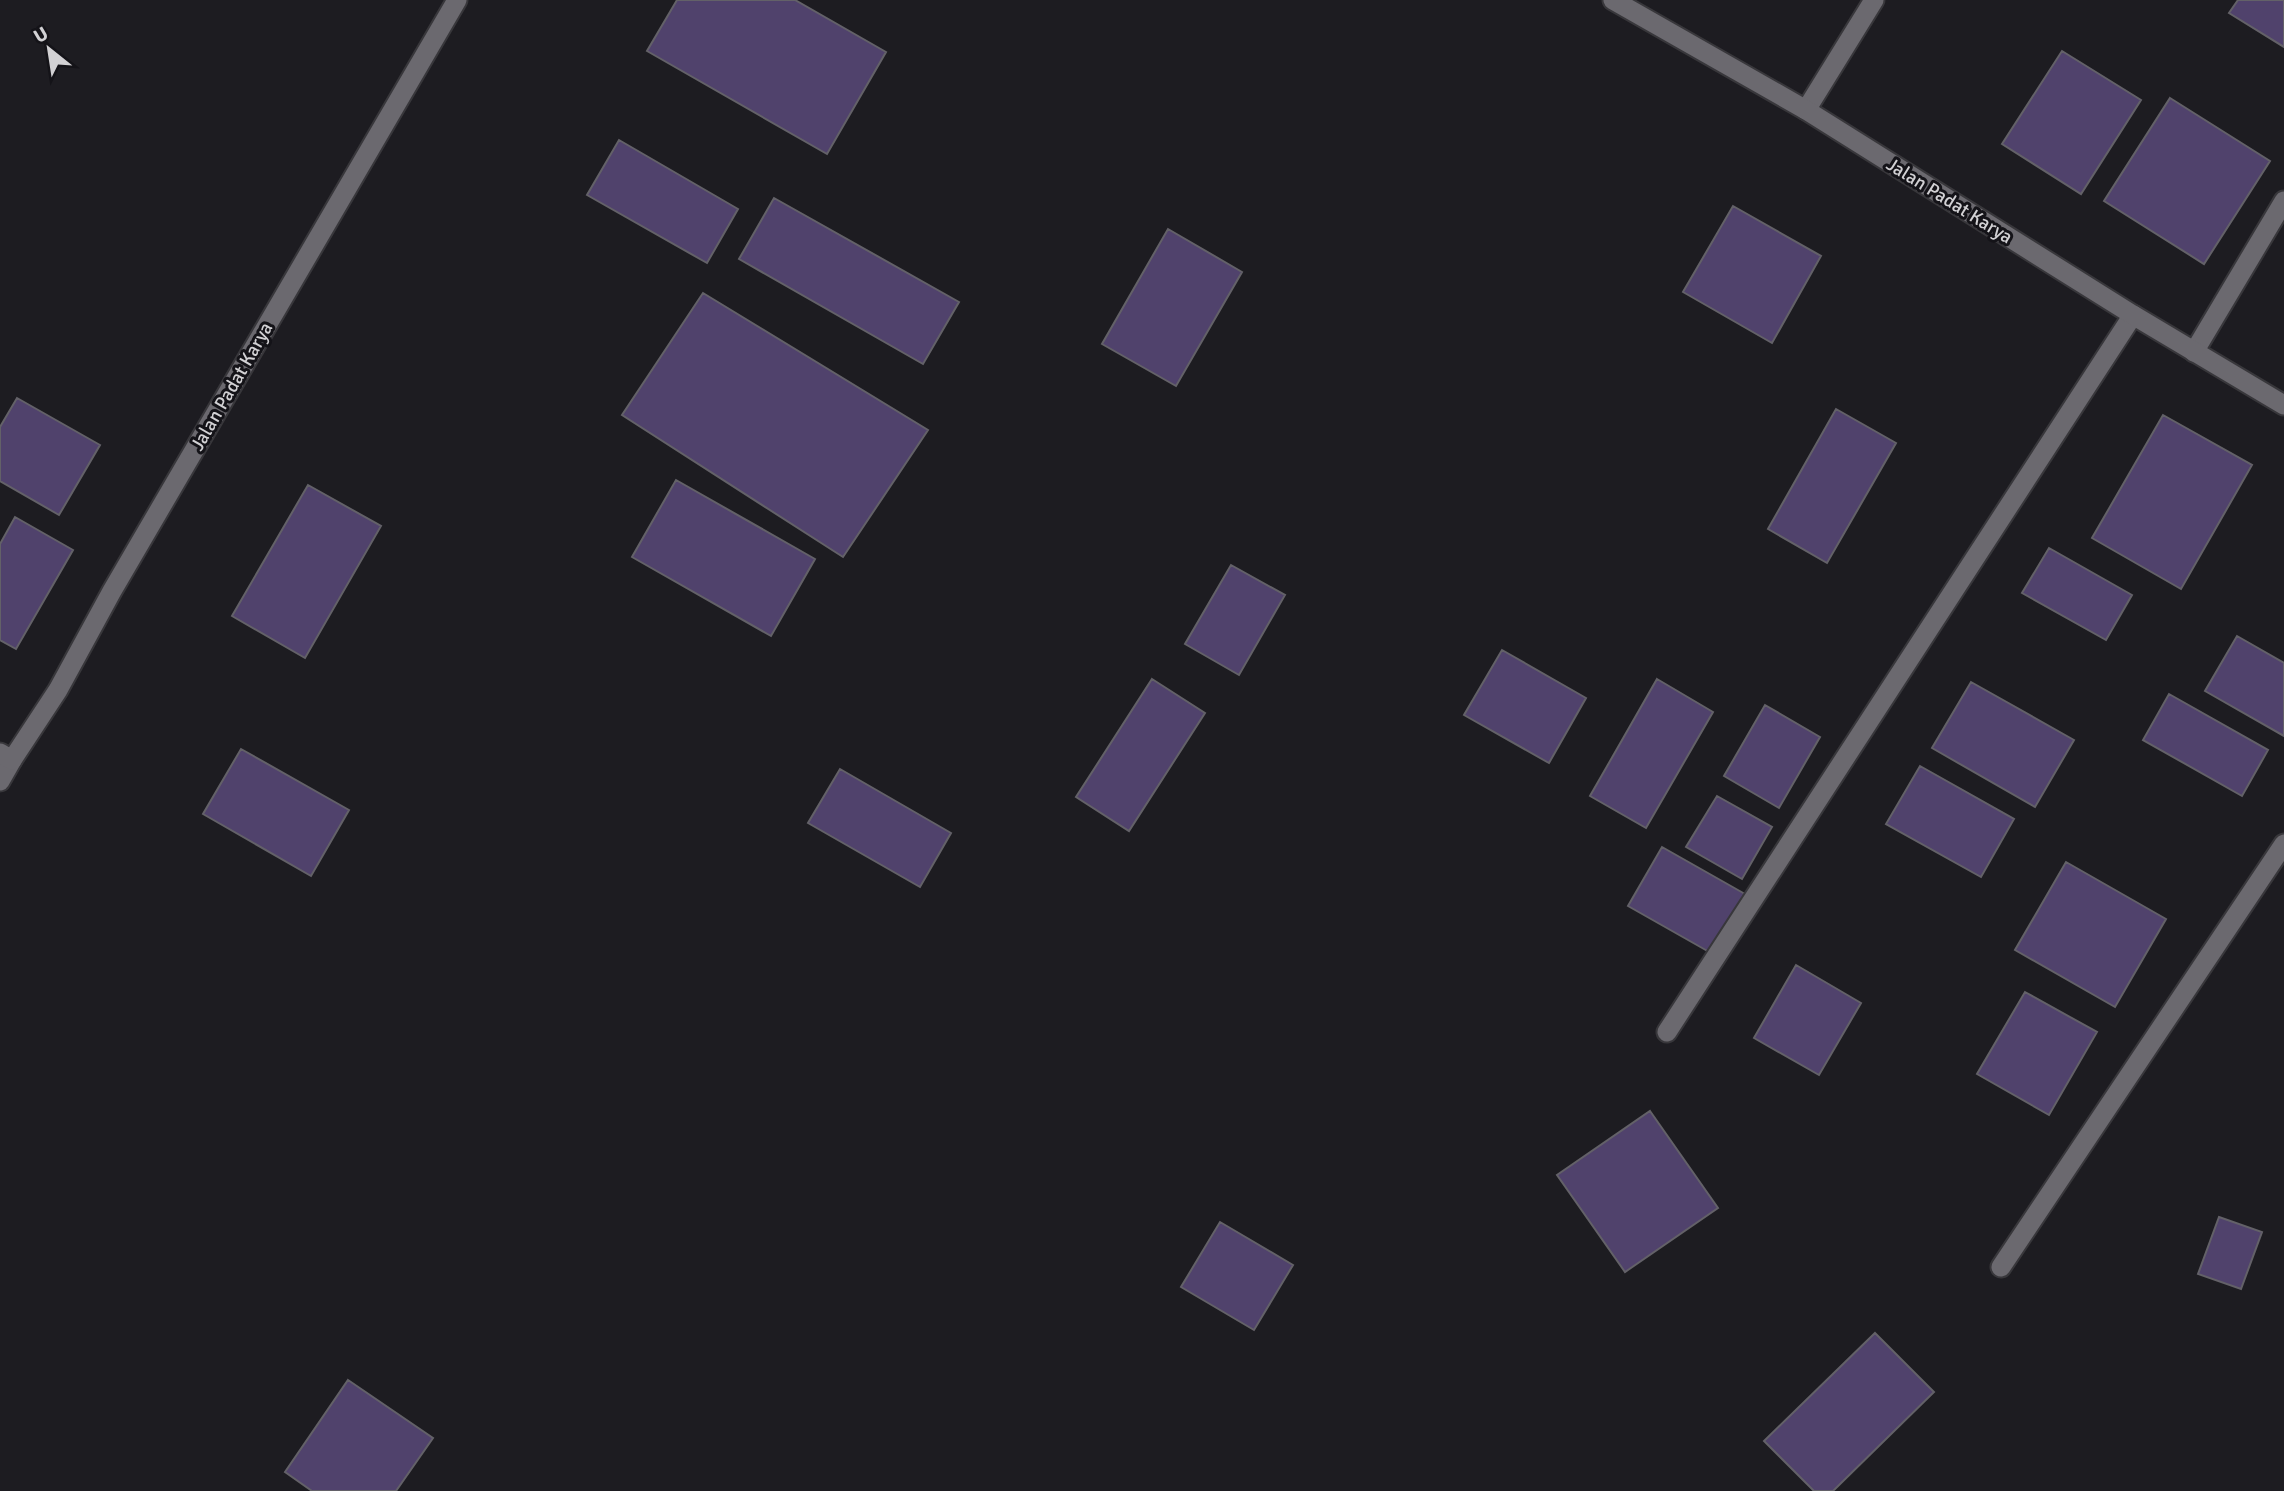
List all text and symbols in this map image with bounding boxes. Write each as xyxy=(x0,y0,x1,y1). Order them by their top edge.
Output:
north arrow xyxy=(14,14,84,84)
text: U xyxy=(29,22,53,49)
street label: Jalan Padat Karya xyxy=(1882,152,2017,249)
street label: Jalan Padat Karya xyxy=(185,318,278,455)

